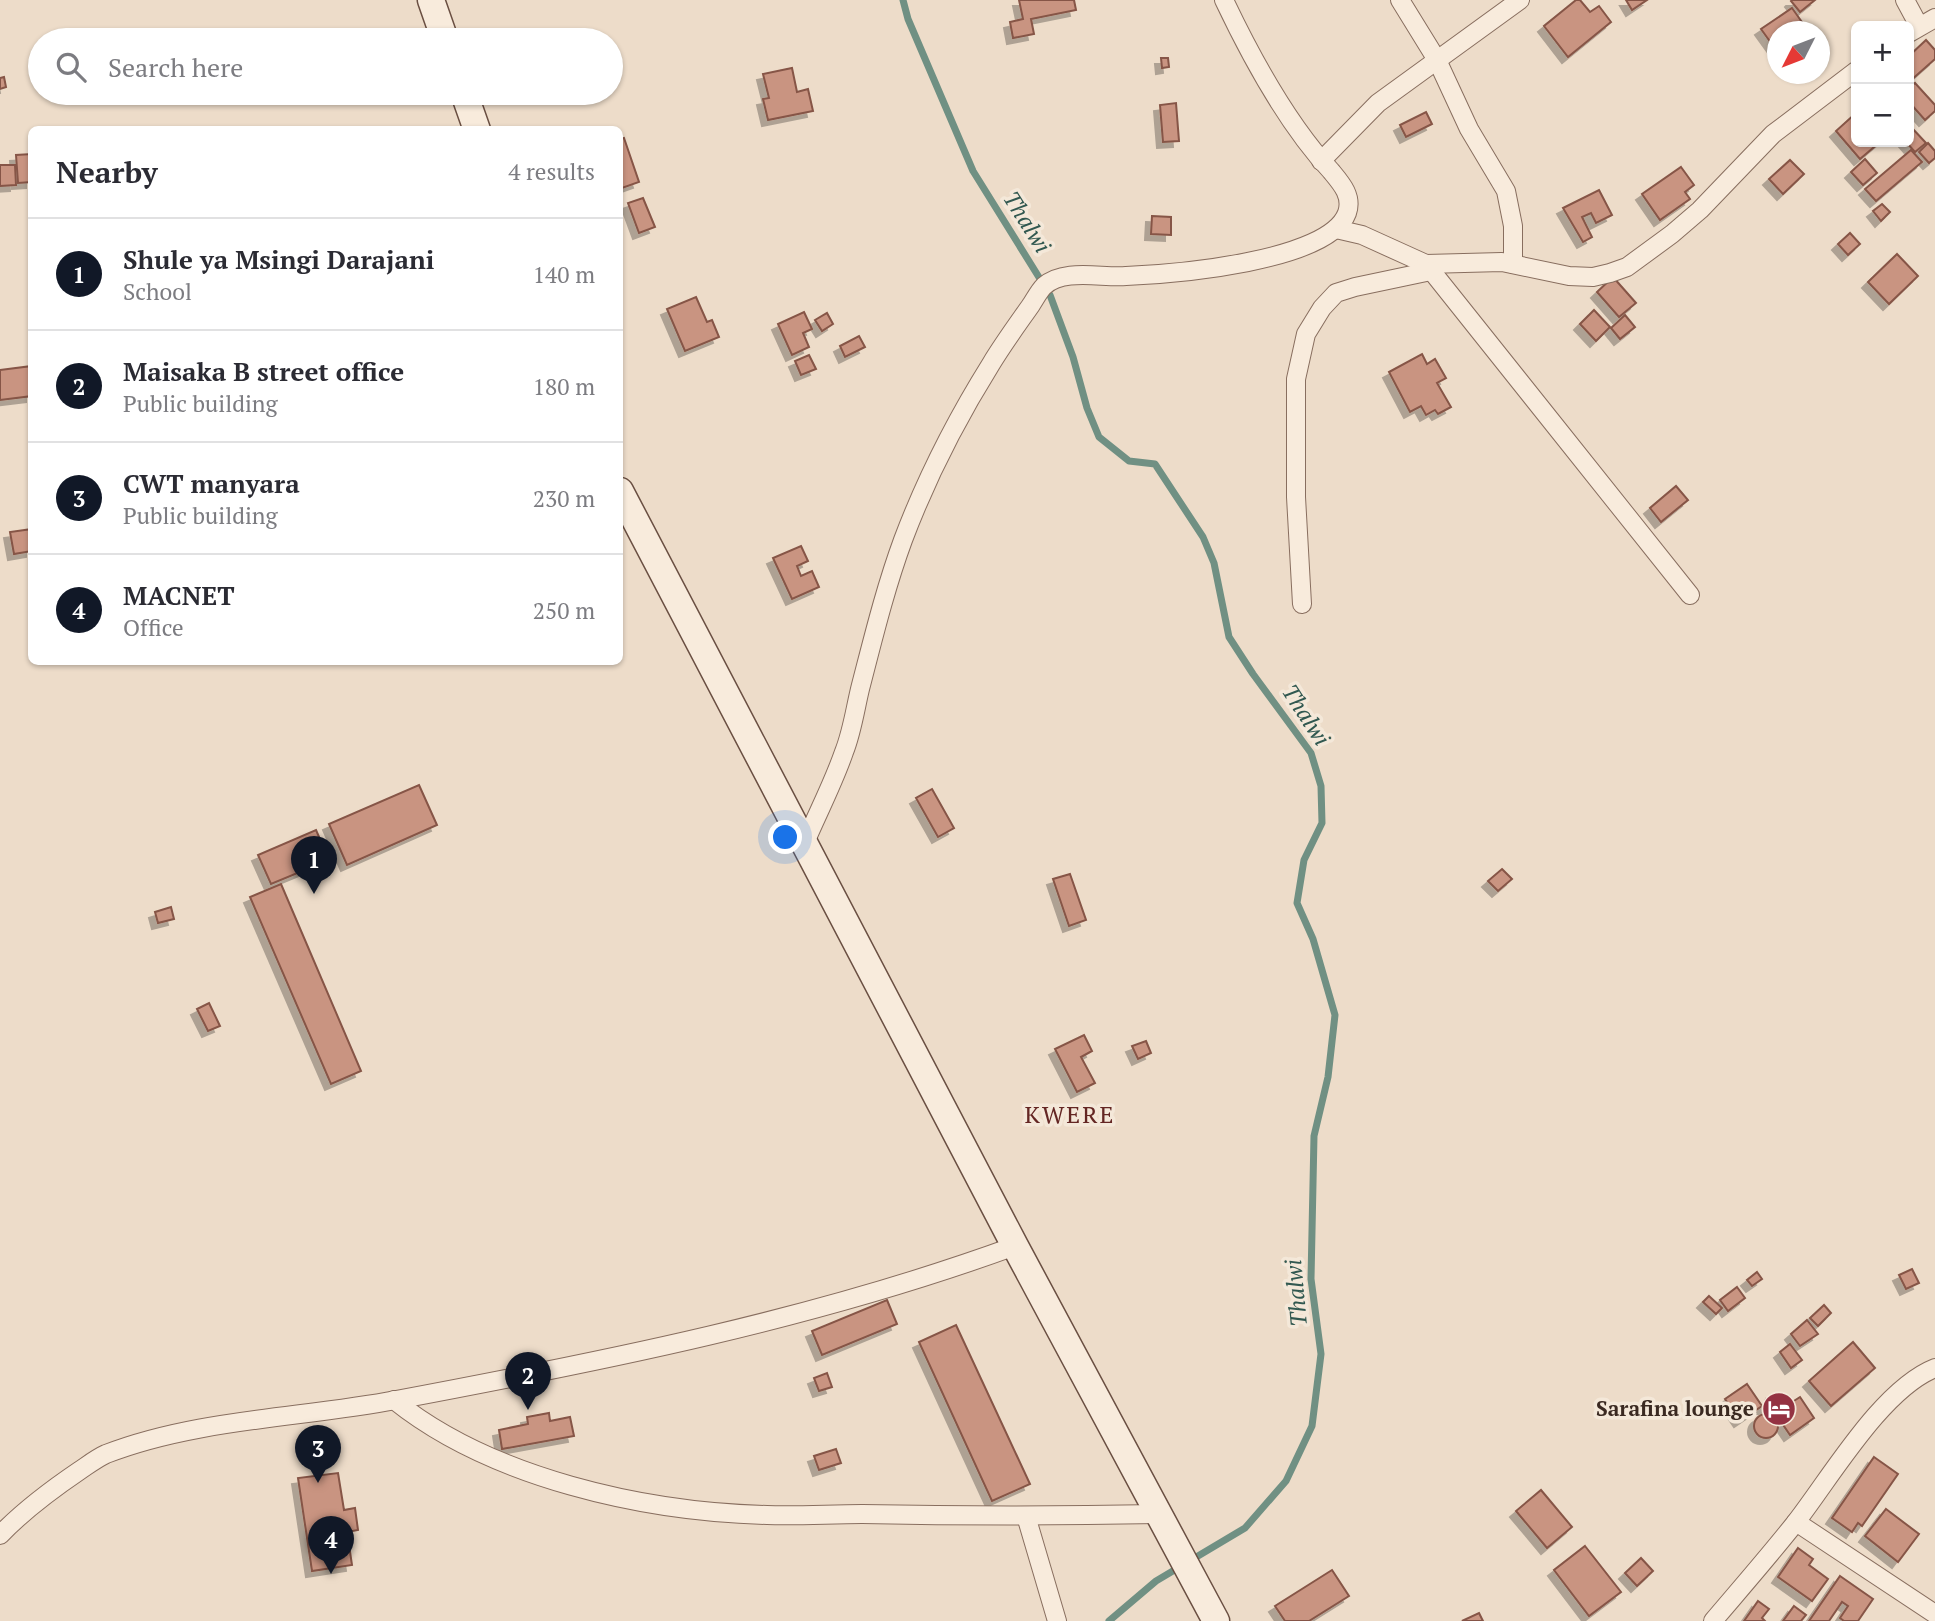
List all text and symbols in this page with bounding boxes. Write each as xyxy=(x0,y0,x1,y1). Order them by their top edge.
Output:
north arrow xyxy=(1767,21,1830,84)
map controls xyxy=(1851,21,1914,147)
button: + xyxy=(1851,21,1914,84)
search box xyxy=(28,28,623,105)
icon: search xyxy=(52,48,90,86)
text: Search here xyxy=(108,50,243,84)
button: − xyxy=(1851,84,1914,147)
text: Nearby xyxy=(56,152,158,192)
text: 4 results xyxy=(508,156,595,187)
water label: Thalwi xyxy=(996,185,1059,259)
text: Shule ya Msingi Darajani xyxy=(123,242,434,276)
text: 1 xyxy=(73,259,86,290)
text: 140 m xyxy=(533,259,595,290)
text: School xyxy=(123,276,192,307)
text: Maisaka B street office xyxy=(123,354,404,388)
text: 2 xyxy=(73,371,86,402)
text: 180 m xyxy=(533,371,595,402)
text: Public building xyxy=(123,388,278,419)
text: CWT manyara xyxy=(123,466,300,500)
text: 3 xyxy=(73,483,86,514)
text: 230 m xyxy=(533,483,595,514)
text: Public building xyxy=(123,500,278,531)
text: MACNET xyxy=(123,578,235,612)
text: 4 xyxy=(73,595,86,626)
text: 250 m xyxy=(533,595,595,626)
text: Office xyxy=(123,612,184,643)
water label: Thalwi xyxy=(1275,678,1338,752)
your location xyxy=(768,820,802,854)
pin: 1 xyxy=(291,836,337,894)
district label: KWERE xyxy=(1024,1098,1116,1130)
water label: Thalwi xyxy=(1277,1257,1314,1328)
pin: 2 xyxy=(505,1352,551,1410)
hotel icon: Sarafina lounge xyxy=(1760,1390,1798,1428)
place label: Sarafina lounge xyxy=(1596,1394,1754,1422)
pin: 3 xyxy=(295,1425,341,1483)
pin: 4 xyxy=(308,1516,354,1574)

